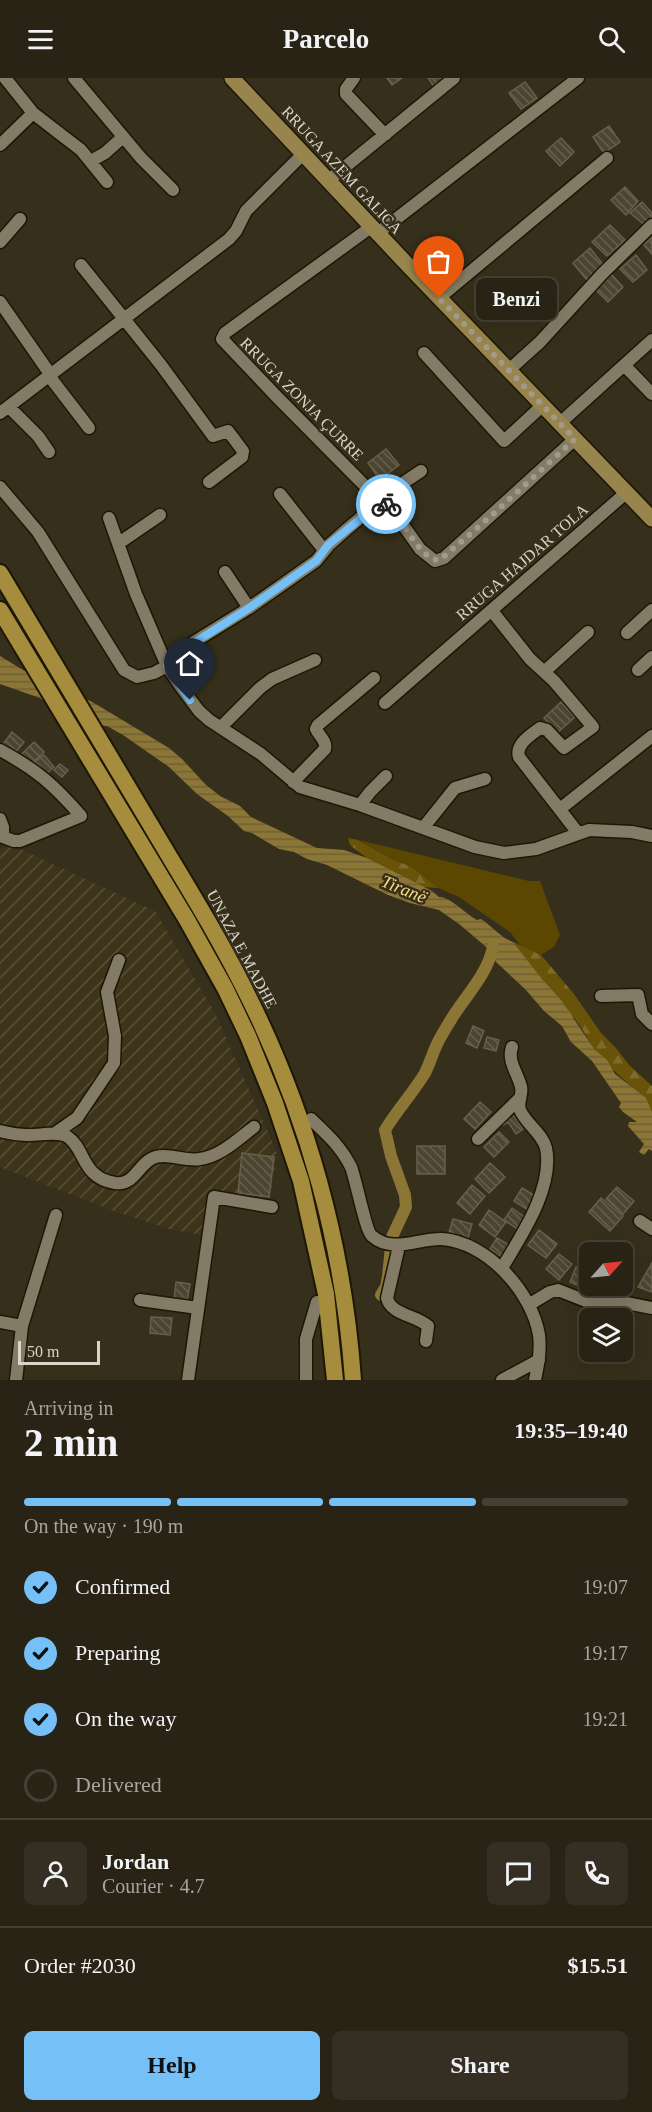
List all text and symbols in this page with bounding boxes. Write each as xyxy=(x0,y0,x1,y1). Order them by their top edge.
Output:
icon: menu xyxy=(24,23,57,56)
icon: search xyxy=(595,23,628,56)
text: Parcelo xyxy=(283,24,369,54)
street label: RRUGA AZEM GALICA xyxy=(278,103,406,238)
pin xyxy=(413,236,464,298)
icon: bag xyxy=(422,245,455,278)
callout: Benzi xyxy=(475,277,556,319)
text: Benzi xyxy=(493,288,540,310)
street label: RRUGA ZONJA ÇURRE xyxy=(237,334,367,464)
courier xyxy=(356,474,416,534)
icon: bike xyxy=(370,488,403,521)
street label: RRUGA HAJDAR TOLA xyxy=(453,500,591,624)
pin xyxy=(164,638,215,700)
icon: home xyxy=(173,647,206,680)
water label: Tiranë xyxy=(378,871,430,907)
street label: UNAZA E MADHE xyxy=(204,887,280,1011)
north arrow xyxy=(579,1242,633,1296)
map controls xyxy=(579,1242,633,1362)
button: layers xyxy=(579,1308,633,1362)
scale bar xyxy=(18,1338,100,1366)
text: 50 m xyxy=(27,1343,59,1360)
text: Arriving in xyxy=(24,1397,113,1419)
text: 19:35–19:40 xyxy=(514,1418,628,1443)
text: 2 min xyxy=(24,1421,118,1464)
text: On the way · 190 m xyxy=(24,1515,183,1537)
icon: check xyxy=(24,1571,57,1604)
text: Confirmed xyxy=(75,1574,170,1599)
text: 19:07 xyxy=(582,1576,628,1598)
icon: check xyxy=(24,1637,57,1670)
text: Preparing xyxy=(75,1640,161,1665)
text: 19:17 xyxy=(582,1642,628,1664)
icon: check xyxy=(24,1703,57,1736)
text: On the way xyxy=(75,1706,176,1731)
text: 19:21 xyxy=(582,1708,628,1730)
text: Delivered xyxy=(75,1772,162,1797)
button: person xyxy=(24,1842,87,1905)
button: chat xyxy=(487,1842,550,1905)
button: phone xyxy=(565,1842,628,1905)
text: Jordan xyxy=(102,1849,169,1874)
text: Courier · 4.7 xyxy=(102,1875,205,1897)
text: Order #2030 xyxy=(24,1953,136,1978)
text: $15.51 xyxy=(568,1953,628,1978)
button: Help xyxy=(24,2031,320,2100)
button: Share xyxy=(332,2031,628,2100)

